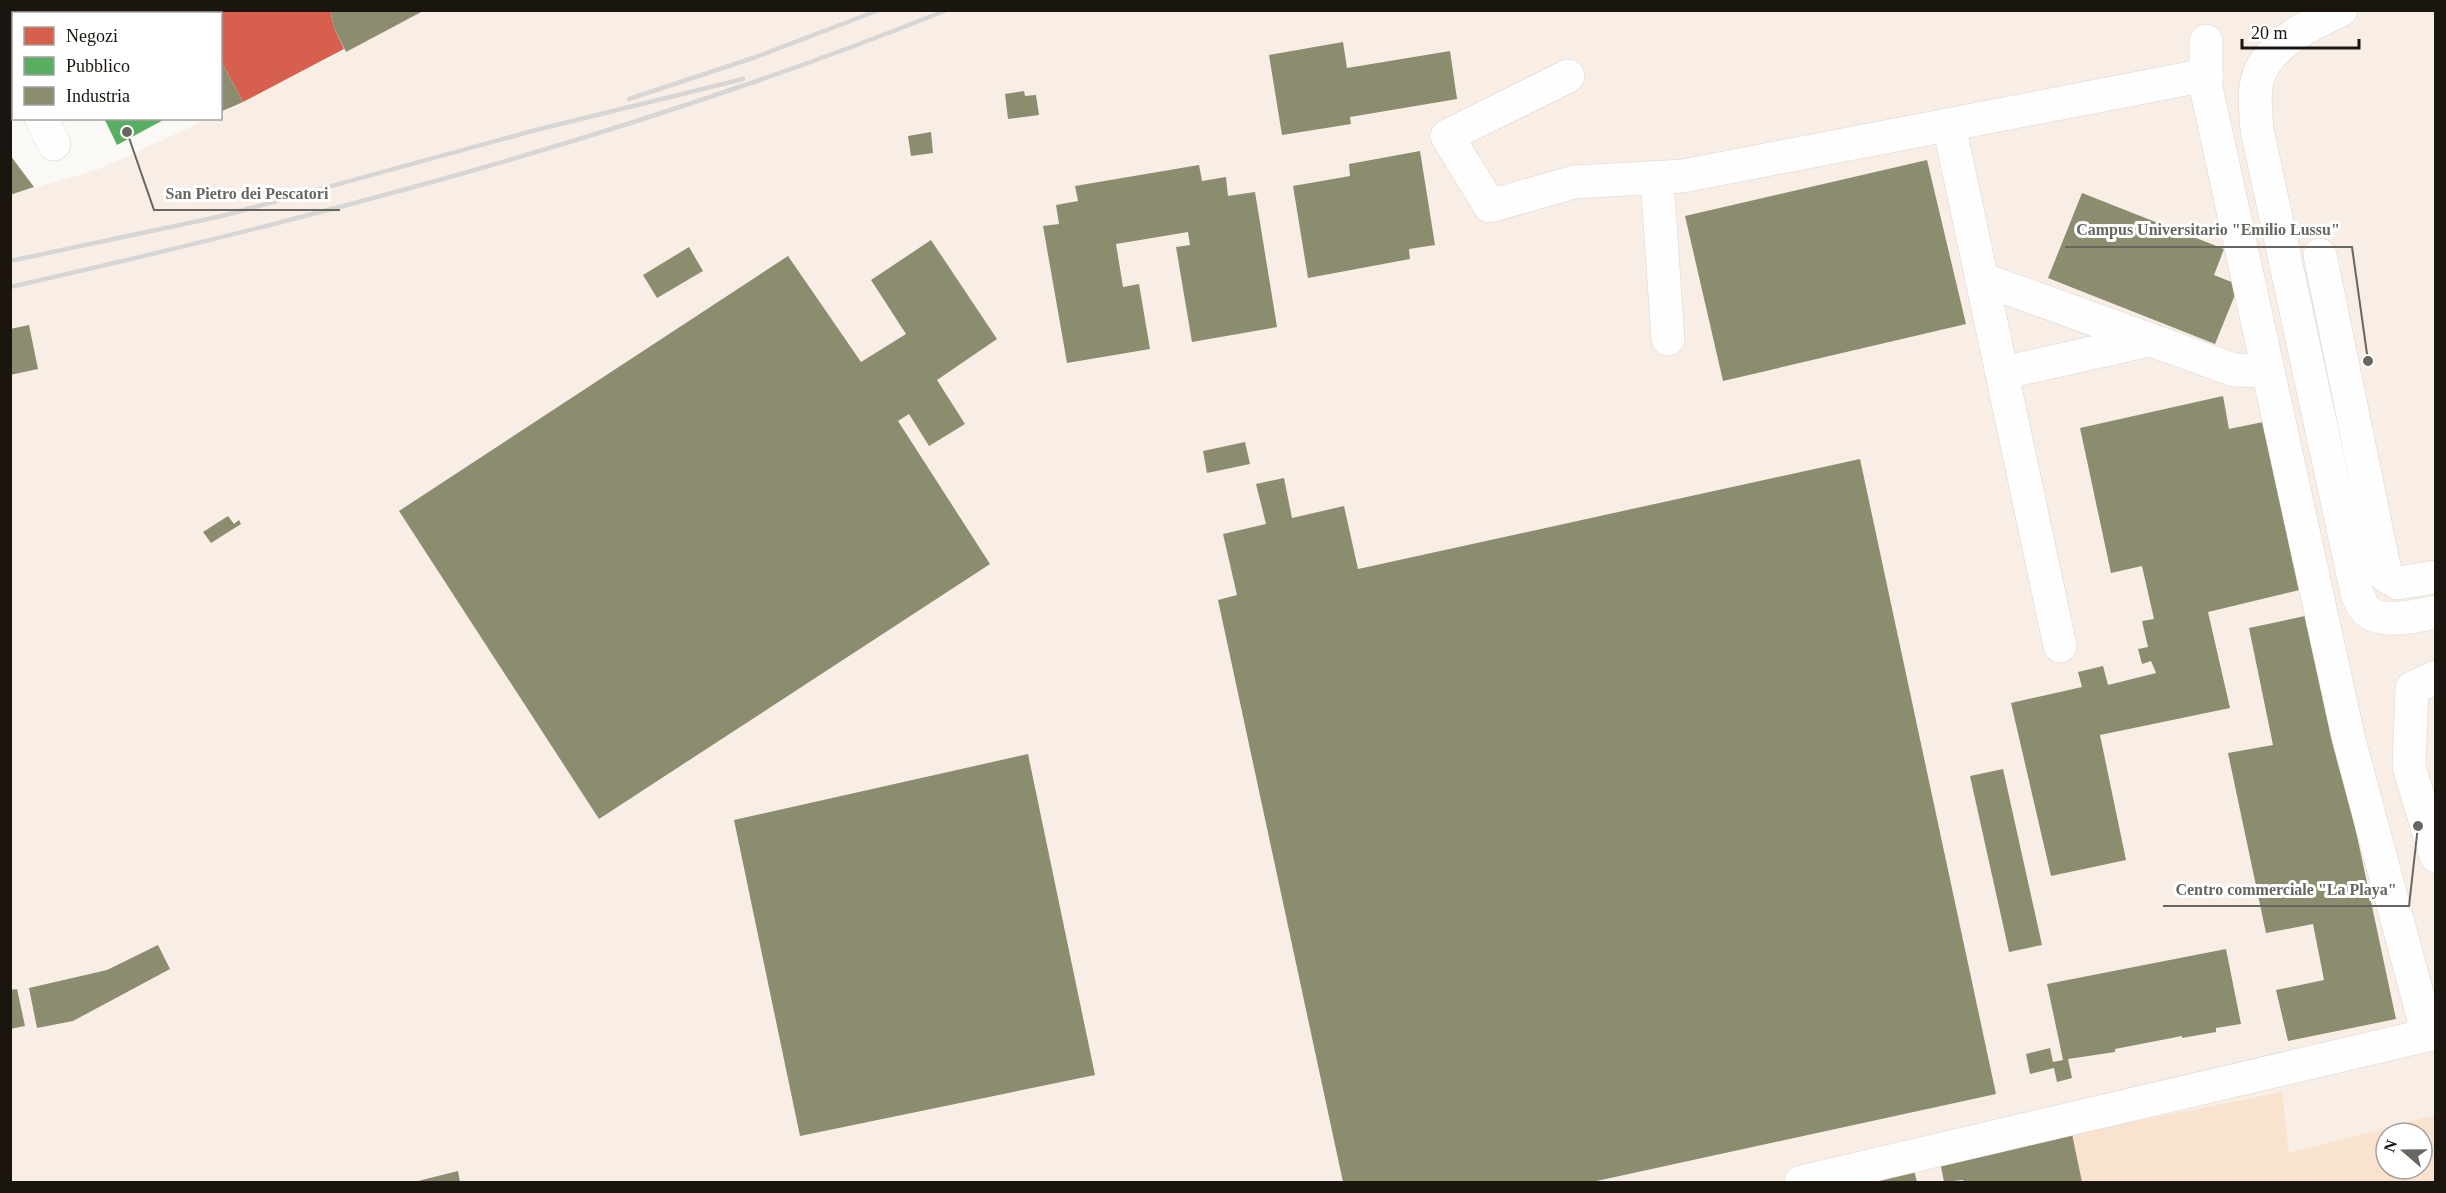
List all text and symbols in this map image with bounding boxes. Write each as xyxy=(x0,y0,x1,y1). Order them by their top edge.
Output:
legend xyxy=(12,12,222,120)
scale bar xyxy=(2242,12,2359,50)
text: 20 m xyxy=(2251,23,2288,43)
text: Negozi xyxy=(66,26,118,46)
text: Pubblico xyxy=(66,56,130,76)
text: Industria xyxy=(66,86,130,106)
callout: San Pietro dei Pescatori xyxy=(154,176,340,210)
text: San Pietro dei Pescatori xyxy=(166,185,329,202)
callout: Campus Universitario "Emilio Lussu" xyxy=(2065,213,2352,247)
text: Campus Universitario "Emilio Lussu" xyxy=(2076,221,2340,239)
callout: Centro commerciale "La Playa" xyxy=(2163,872,2409,906)
text: Centro commerciale "La Playa" xyxy=(2175,881,2397,899)
north arrow xyxy=(2374,1121,2434,1181)
text: N xyxy=(2380,1137,2400,1154)

